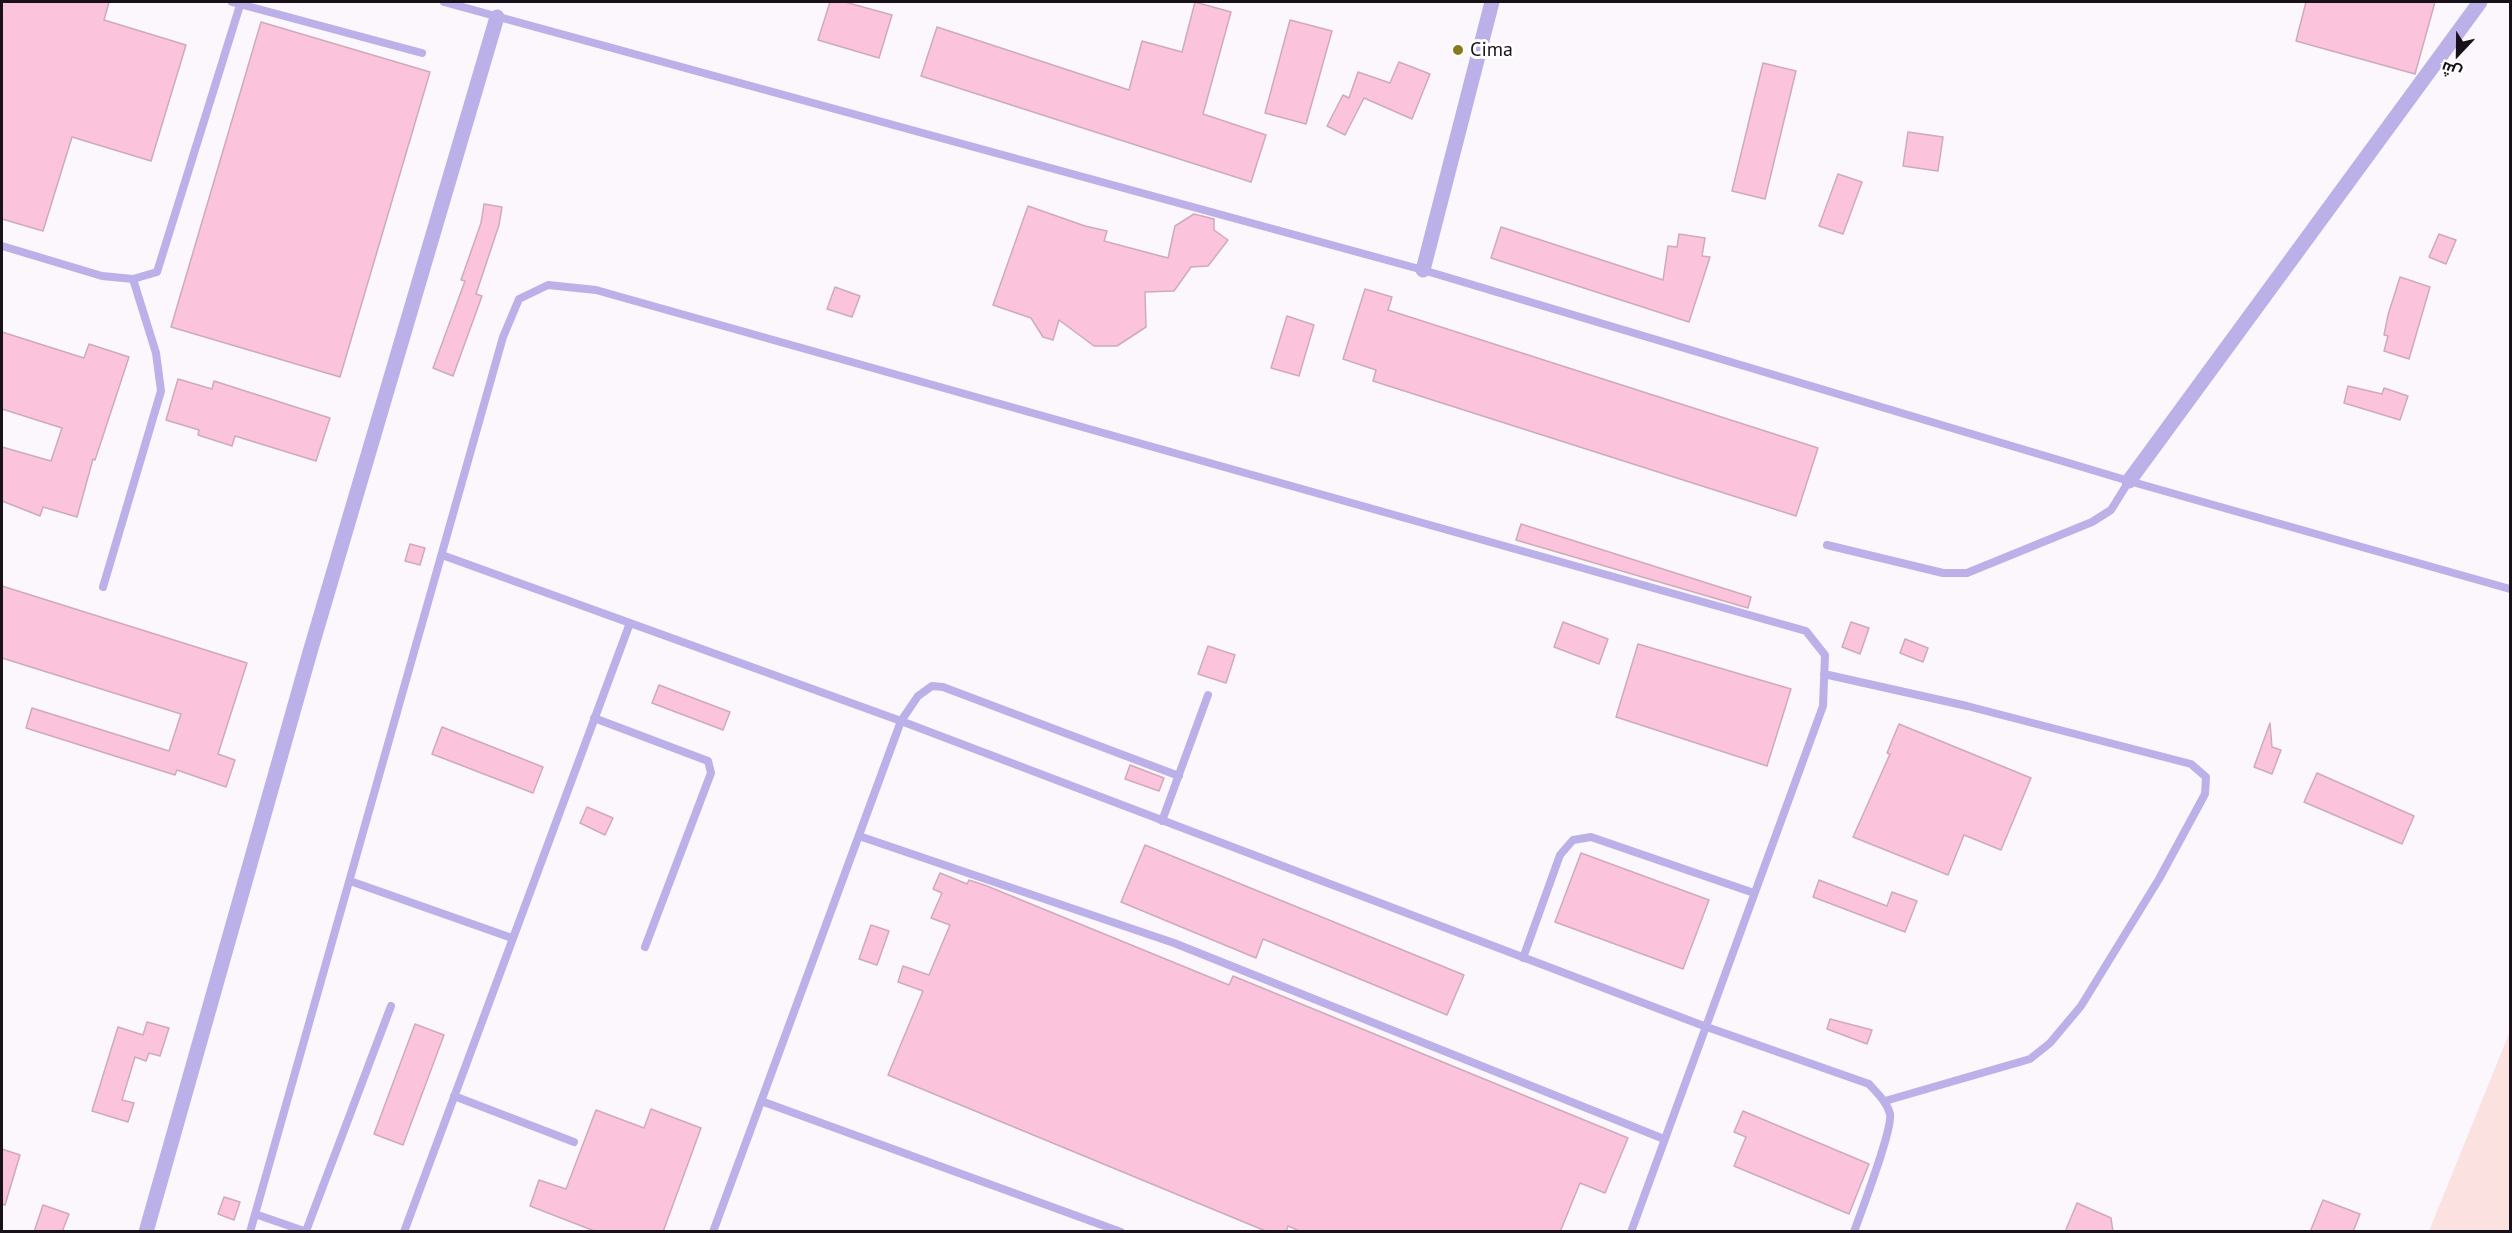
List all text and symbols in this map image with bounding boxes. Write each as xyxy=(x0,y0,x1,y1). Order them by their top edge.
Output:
north arrow xyxy=(2428,24,2488,84)
place label: Cima xyxy=(1470,38,1513,62)
marker: Cima xyxy=(1451,43,1465,57)
text: ش xyxy=(2438,58,2465,84)

